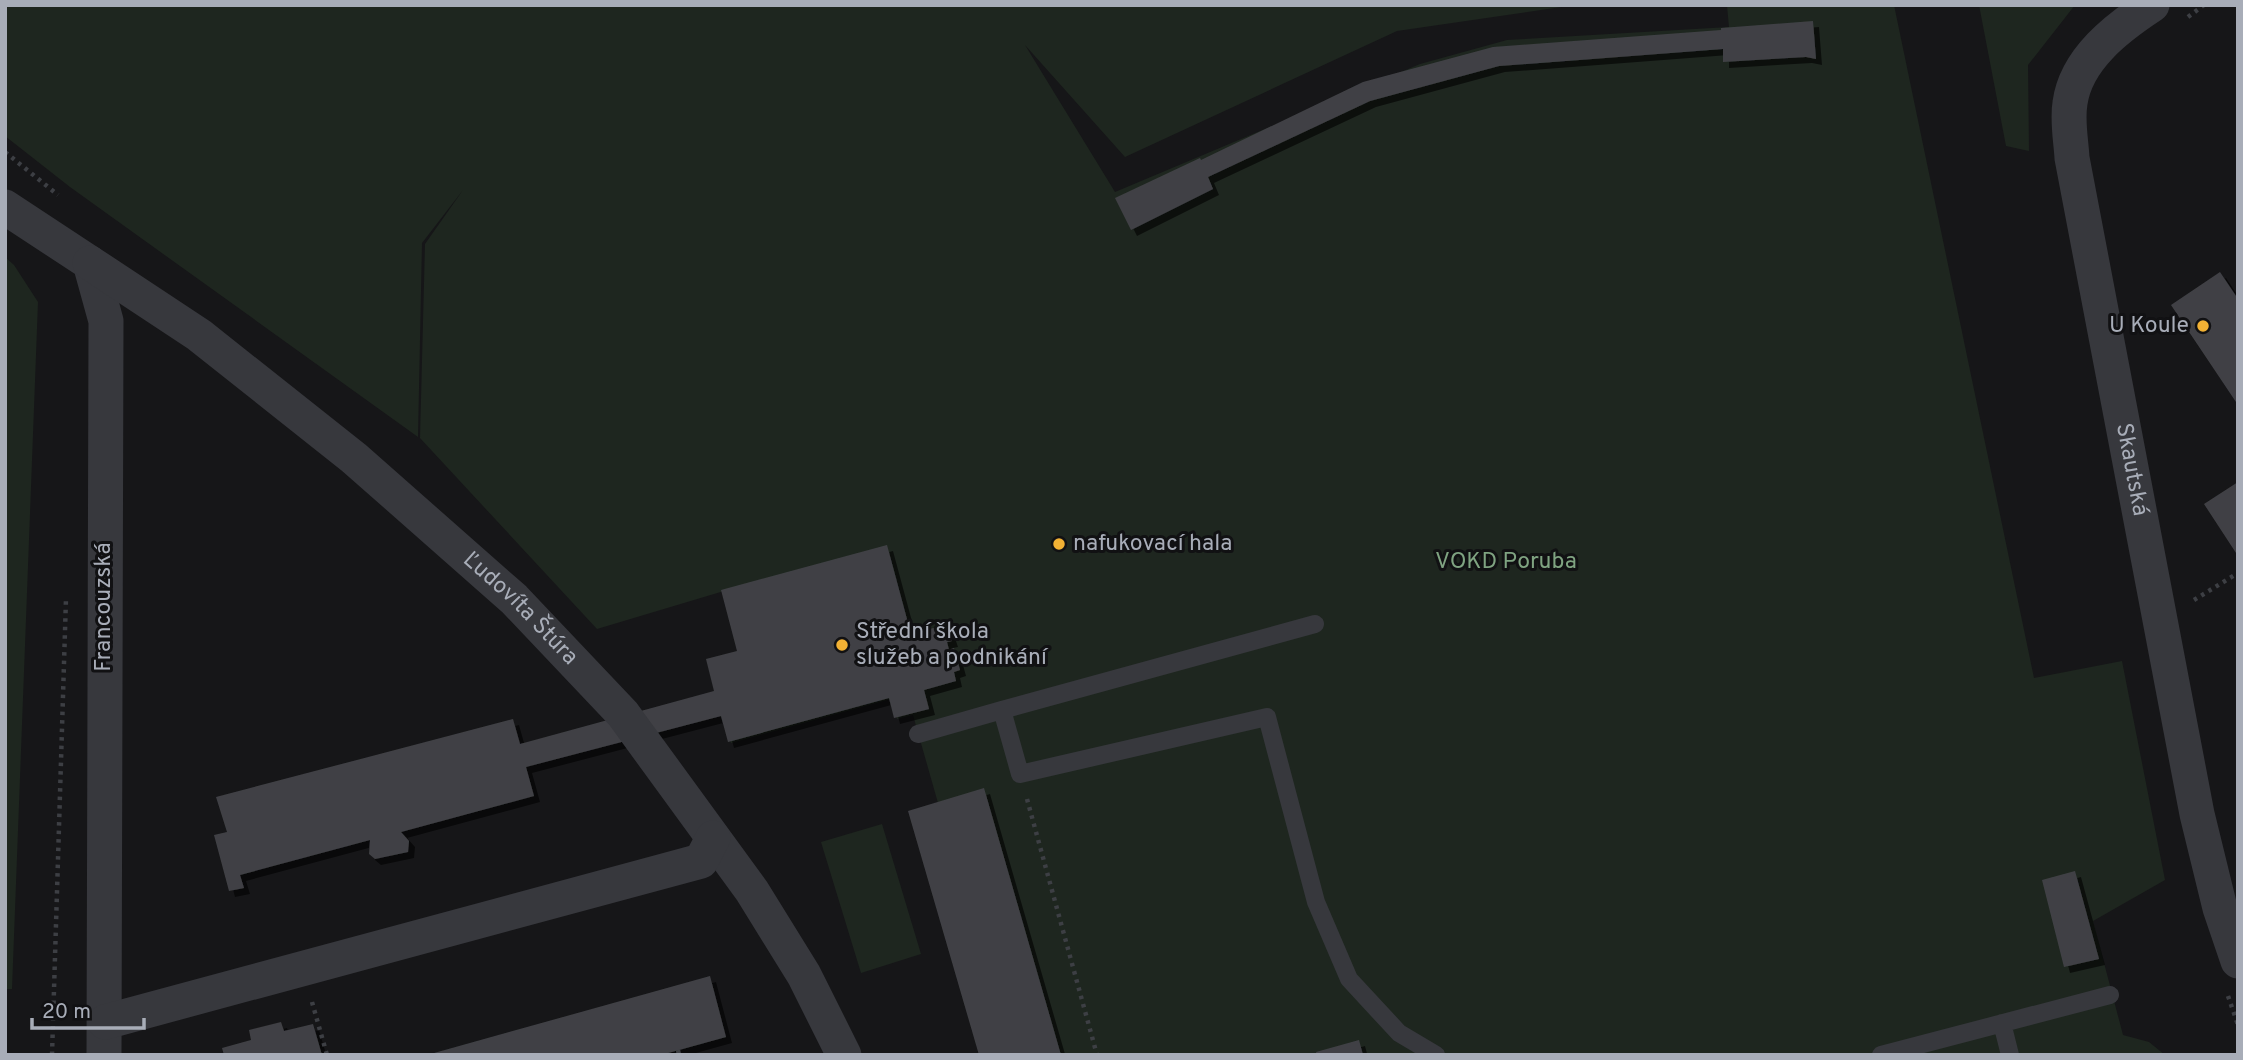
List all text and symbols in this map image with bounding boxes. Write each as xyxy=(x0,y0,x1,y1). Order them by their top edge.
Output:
place label: U Koule xyxy=(2109,312,2189,341)
marker: U Koule xyxy=(2195,318,2211,334)
street label: Skautská xyxy=(2108,421,2154,518)
place label: nafukovací hala xyxy=(1073,530,1232,559)
marker: nafukovací hala xyxy=(1051,536,1067,552)
street label: Francouzská xyxy=(90,542,119,672)
street label: Ľudovíta Štúra xyxy=(456,546,584,672)
park label: VOKD Poruba xyxy=(1435,548,1577,577)
place label: Střední škola služeb a podnikání xyxy=(856,618,1049,673)
marker: Střední škola služeb a podnikání xyxy=(834,637,850,653)
scale bar xyxy=(32,986,144,1030)
text: 20 m xyxy=(42,999,91,1026)

